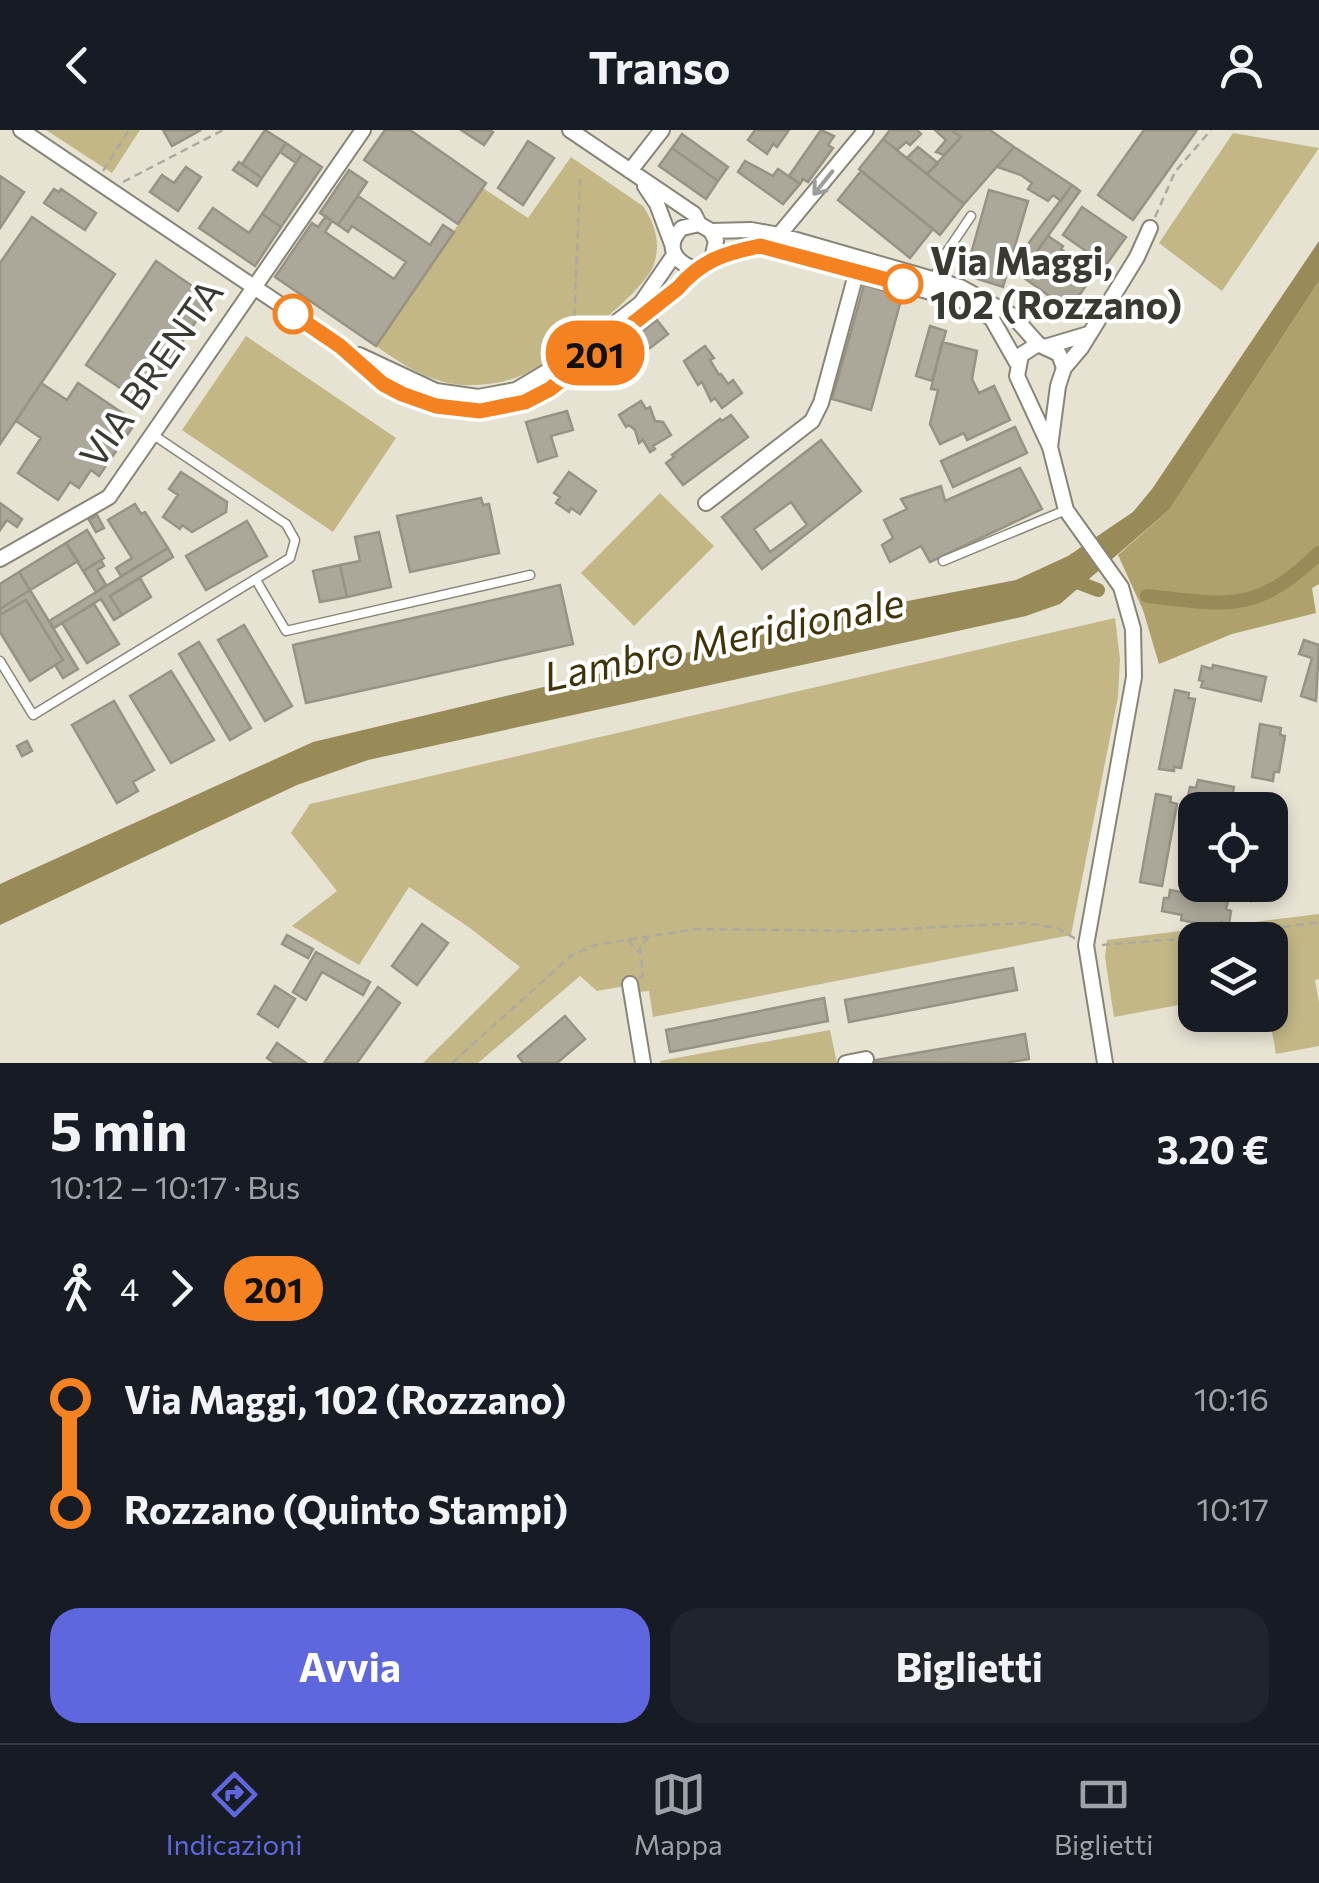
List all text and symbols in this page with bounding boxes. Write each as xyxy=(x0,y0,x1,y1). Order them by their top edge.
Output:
icon: back xyxy=(50,38,105,93)
text: Transo xyxy=(589,38,730,93)
icon: person xyxy=(1214,38,1269,93)
one-way arrow xyxy=(812,169,834,195)
place label: Via Maggi, 102 (Rozzano) xyxy=(930,236,1182,327)
marker: Via Maggi, 102 (Rozzano) xyxy=(884,265,922,303)
street label: VIA BRENTA xyxy=(68,270,232,476)
unlabelled marker xyxy=(274,295,312,333)
line badge: 201 xyxy=(538,320,652,386)
text: 201 xyxy=(566,332,624,375)
water label: Lambro Meridionale xyxy=(539,575,908,700)
map controls xyxy=(1178,792,1288,1032)
button: locate xyxy=(1178,792,1288,902)
button: layers xyxy=(1178,922,1288,1032)
text: 5 min xyxy=(50,1095,188,1162)
text: 3.20 € xyxy=(1157,1125,1269,1172)
text: 10:12 – 10:17 · Bus xyxy=(50,1166,300,1206)
icon: walk xyxy=(50,1261,105,1316)
icon: forward xyxy=(154,1261,209,1316)
text: 201 xyxy=(244,1267,303,1310)
text: 4 xyxy=(120,1268,139,1308)
text: Via Maggi, 102 (Rozzano) xyxy=(124,1375,566,1422)
text: 10:16 xyxy=(1194,1378,1269,1418)
text: Rozzano (Quinto Stampi) xyxy=(124,1485,568,1532)
text: 10:17 xyxy=(1196,1488,1269,1528)
button: Avvia xyxy=(50,1608,650,1723)
button: Biglietti xyxy=(670,1608,1269,1723)
tab: Indicazioni xyxy=(166,1767,302,1861)
tab: Mappa xyxy=(634,1767,723,1861)
tab: Biglietti xyxy=(1054,1767,1153,1861)

